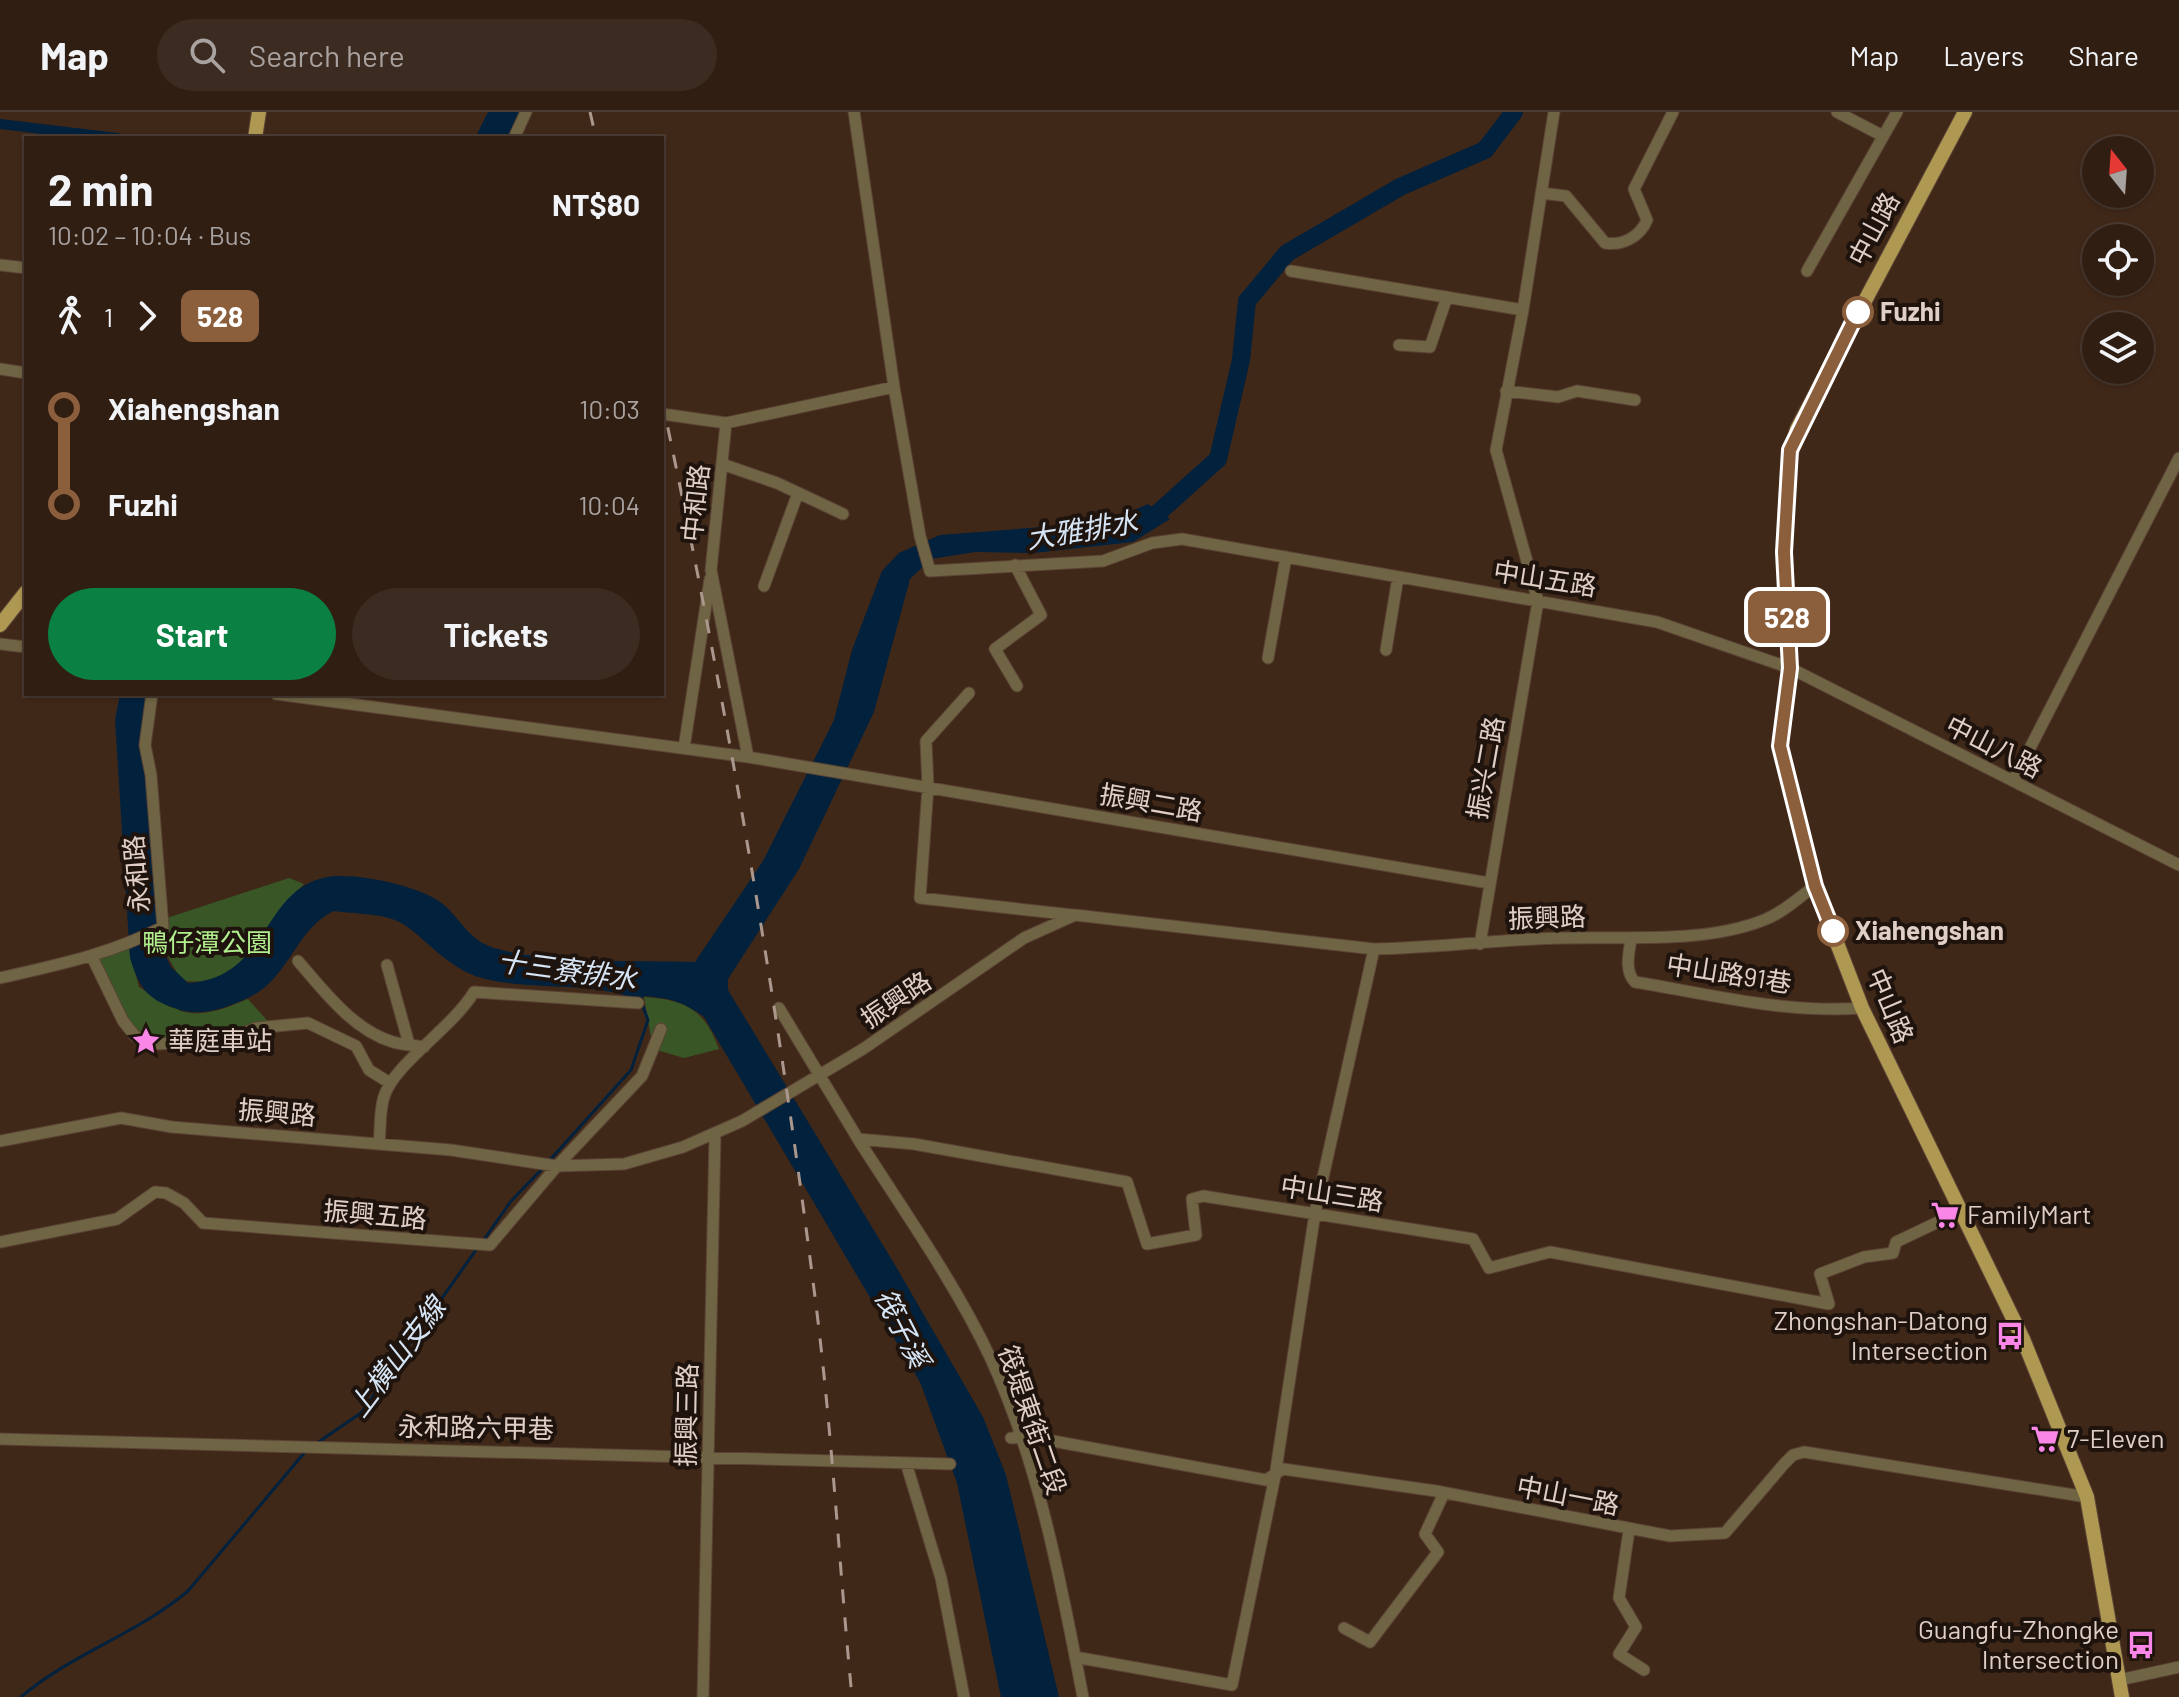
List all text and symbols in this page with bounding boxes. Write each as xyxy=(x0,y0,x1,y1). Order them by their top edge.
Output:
search box xyxy=(157,19,717,91)
text: Map xyxy=(40,32,109,78)
icon: search xyxy=(185,33,229,77)
text: Search here xyxy=(249,37,405,73)
text: Map xyxy=(1849,38,1899,72)
text: Layers xyxy=(1943,38,2024,72)
text: Share xyxy=(2068,38,2139,72)
north arrow xyxy=(2082,136,2154,208)
map controls xyxy=(2082,136,2154,384)
text: 2 min xyxy=(48,162,153,215)
text: NT$80 xyxy=(552,186,640,222)
street label: 中山路 xyxy=(1841,187,1905,270)
text: 10:02 – 10:04 · Bus xyxy=(48,219,251,250)
button: locate xyxy=(2082,224,2154,296)
icon: walk xyxy=(48,294,92,338)
icon: forward xyxy=(125,294,169,338)
place label: Fuzhi xyxy=(1880,295,1941,326)
marker: Fuzhi xyxy=(1843,297,1873,327)
text: 528 xyxy=(197,299,243,333)
text: 1 xyxy=(104,301,113,332)
button: layers xyxy=(2082,312,2154,384)
text: Xiahengshan xyxy=(108,390,280,426)
text: 10:03 xyxy=(579,393,640,424)
street label: 中和路 xyxy=(675,462,714,543)
text: Fuzhi xyxy=(108,486,178,522)
text: 10:04 xyxy=(578,489,640,520)
water label: 大雅排水 xyxy=(1024,503,1142,555)
street label: 中山五路 xyxy=(1491,554,1599,601)
button: Start xyxy=(48,588,336,680)
button: Tickets xyxy=(352,588,640,680)
line badge: 528 xyxy=(1741,591,1833,643)
text: 528 xyxy=(1764,600,1810,634)
street label: 中山八路 xyxy=(1941,708,2048,783)
street label: 振兴二路 xyxy=(1460,714,1509,822)
street label: 振興二路 xyxy=(1097,777,1205,826)
street label: 永和路 xyxy=(117,834,154,914)
street label: 振興路 xyxy=(1507,900,1586,933)
place label: Xiahengshan xyxy=(1855,914,2004,945)
marker: Xiahengshan xyxy=(1818,916,1848,946)
park label: 鴨仔潭公園 xyxy=(142,926,272,957)
water label: 十三寮排水 xyxy=(495,942,641,996)
street label: 中山路91巷 xyxy=(1665,947,1794,998)
street label: 中山路 xyxy=(1862,963,1921,1047)
street label: 振興路 xyxy=(854,964,936,1033)
place label: 華庭車站 xyxy=(168,1024,272,1055)
place icon: 華庭車站 xyxy=(131,1026,161,1056)
street label: 振興路 xyxy=(237,1093,317,1130)
street label: 中山三路 xyxy=(1278,1169,1386,1216)
street label: 振興五路 xyxy=(322,1194,428,1233)
place label: FamilyMart xyxy=(1967,1198,2092,1229)
supermarket icon: FamilyMart xyxy=(1930,1200,1960,1230)
water label: 筏子溪 xyxy=(869,1282,939,1376)
water label: 上橫山支線 xyxy=(340,1288,454,1423)
place label: Zhongshan-Datong Intersection xyxy=(1774,1304,1988,1365)
bus stop icon: Zhongshan-Datong Intersection xyxy=(1995,1321,2025,1351)
street label: 筏堤東街二段 xyxy=(993,1341,1073,1498)
street label: 振興三路 xyxy=(669,1363,702,1467)
street label: 永和路六甲巷 xyxy=(398,1410,554,1443)
place label: 7-Eleven xyxy=(2067,1422,2165,1453)
supermarket icon: 7-Eleven xyxy=(2030,1424,2060,1454)
street label: 中山一路 xyxy=(1514,1469,1622,1520)
place label: Guangfu-Zhongke Intersection xyxy=(1918,1613,2119,1674)
bus stop icon: Guangfu-Zhongke Intersection xyxy=(2126,1630,2156,1660)

